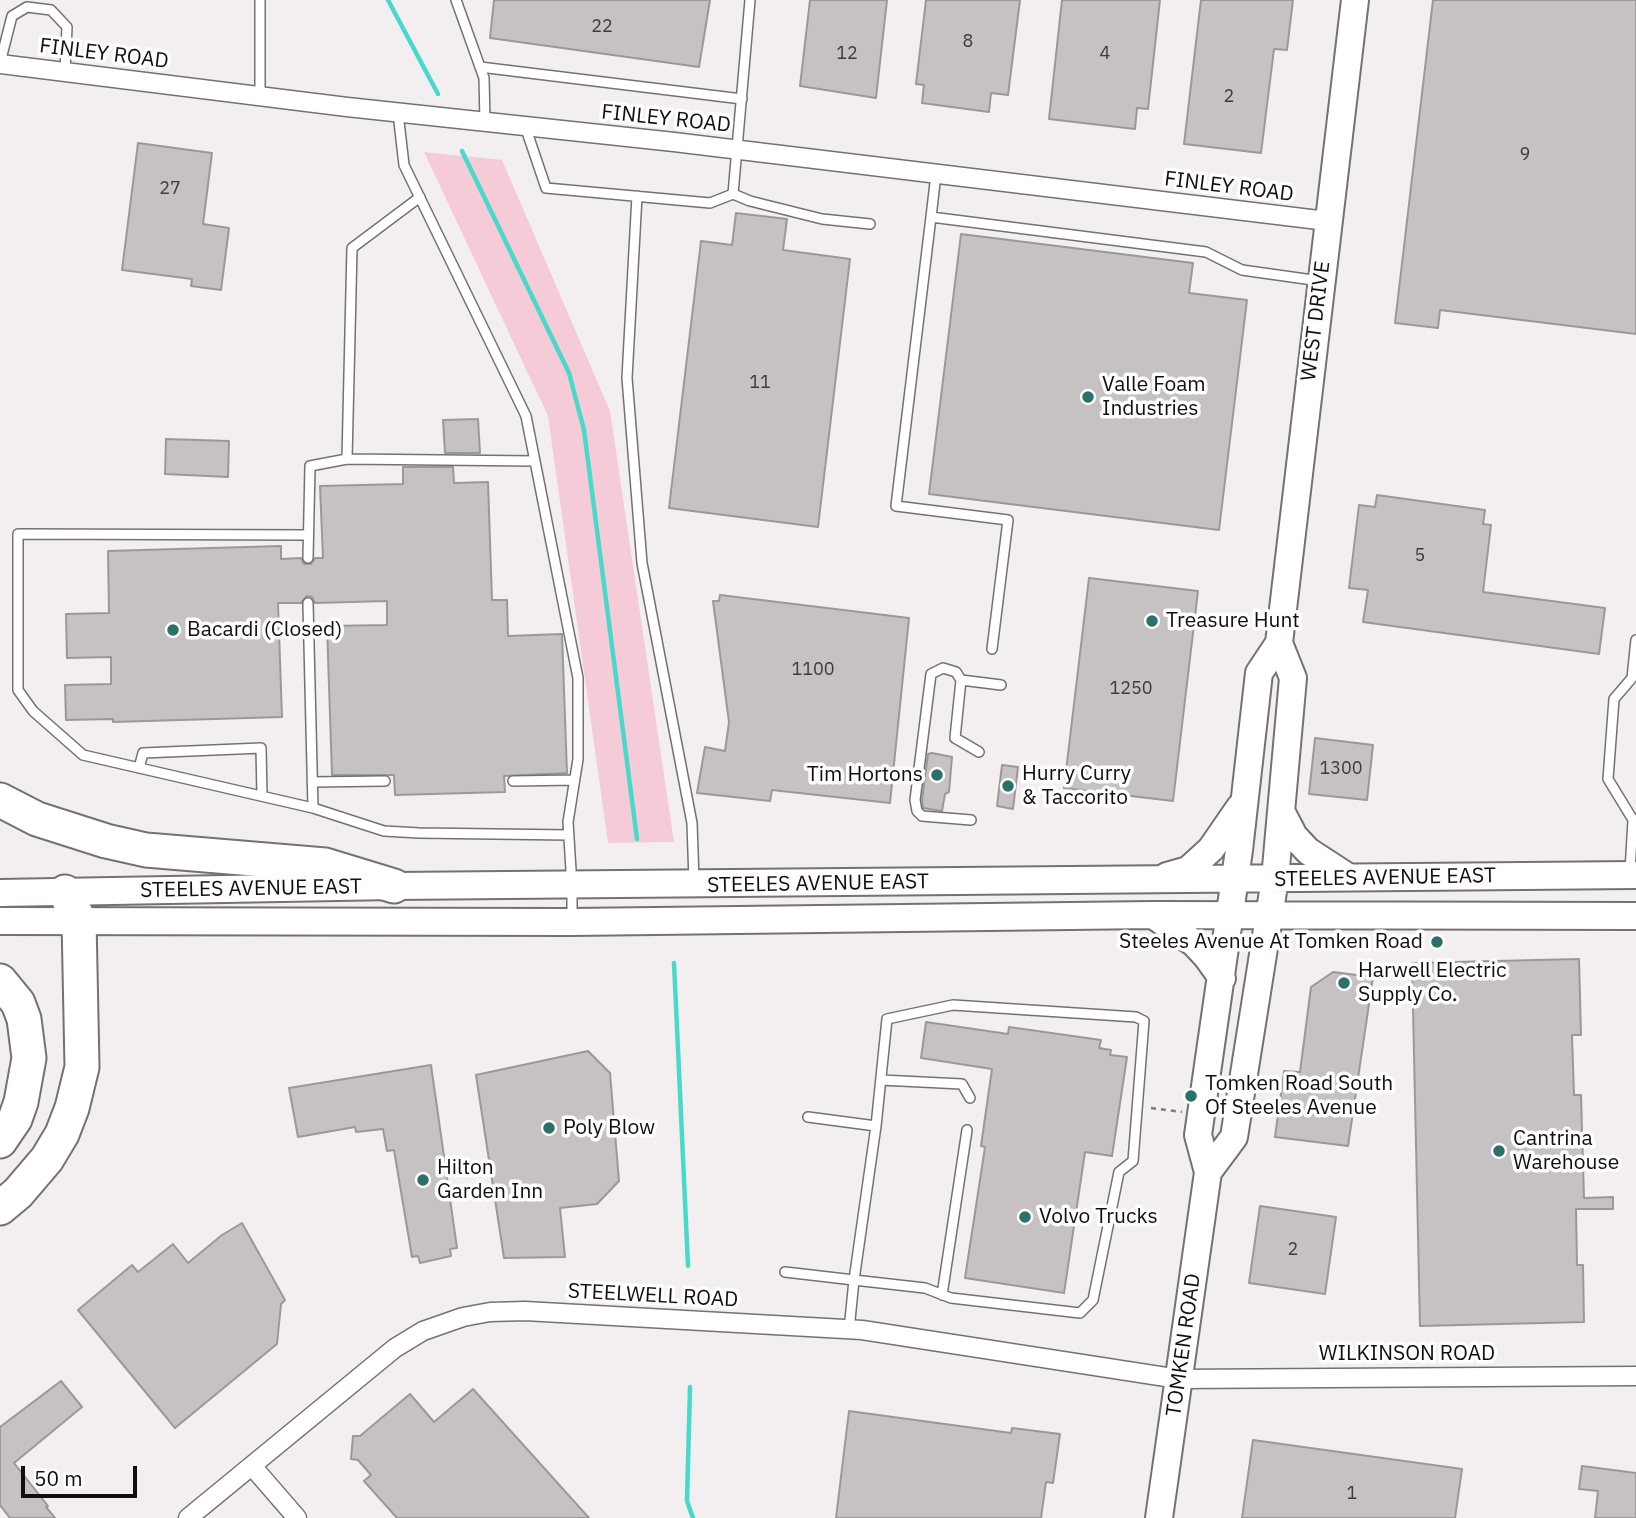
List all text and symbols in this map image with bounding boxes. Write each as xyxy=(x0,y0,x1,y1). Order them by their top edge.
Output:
house number: 22 xyxy=(591,16,613,38)
house number: 8 xyxy=(963,31,973,53)
street label: FINLEY ROAD xyxy=(38,34,170,74)
house number: 12 xyxy=(836,43,858,65)
house number: 4 xyxy=(1100,43,1110,65)
house number: 2 xyxy=(1224,86,1234,108)
street label: FINLEY ROAD xyxy=(600,100,732,138)
house number: 9 xyxy=(1520,144,1530,166)
street label: FINLEY ROAD xyxy=(1163,167,1295,207)
house number: 27 xyxy=(159,178,181,200)
street label: WEST DRIVE xyxy=(1296,260,1336,382)
house number: 11 xyxy=(749,372,771,394)
place label: Valle Foam Industries xyxy=(1102,372,1206,422)
marker: Valle Foam Industries xyxy=(1080,389,1096,405)
house number: 5 xyxy=(1415,545,1425,567)
place label: Treasure Hunt xyxy=(1166,608,1300,634)
marker: Treasure Hunt xyxy=(1144,613,1160,629)
place label: Bacardi (Closed) xyxy=(187,617,342,643)
marker: Bacardi (Closed) xyxy=(165,622,181,638)
house number: 1100 xyxy=(791,659,835,681)
house number: 1250 xyxy=(1109,678,1153,700)
house number: 1300 xyxy=(1319,758,1363,780)
place label: Hurry Curry & Taccorito xyxy=(1022,761,1131,811)
place label: Tim Hortons xyxy=(807,762,923,788)
marker: Tim Hortons xyxy=(929,767,945,783)
marker: Hurry Curry & Taccorito xyxy=(1000,778,1016,794)
street label: STEELES AVENUE EAST xyxy=(1274,863,1496,893)
street label: STEELES AVENUE EAST xyxy=(707,869,929,899)
street label: STEELES AVENUE EAST xyxy=(140,874,362,904)
place label: Steeles Avenue At Tomken Road xyxy=(1119,929,1423,955)
marker: Steeles Avenue At Tomken Road xyxy=(1429,934,1445,950)
place label: Harwell Electric Supply Co. xyxy=(1358,958,1507,1008)
marker: Harwell Electric Supply Co. xyxy=(1336,975,1352,991)
place label: Tomken Road South Of Steeles Avenue xyxy=(1205,1071,1393,1121)
marker: Tomken Road South Of Steeles Avenue xyxy=(1183,1088,1199,1104)
place label: Poly Blow xyxy=(563,1115,655,1141)
marker: Poly Blow xyxy=(541,1120,557,1136)
place label: Cantrina Warehouse xyxy=(1513,1126,1619,1176)
marker: Cantrina Warehouse xyxy=(1491,1143,1507,1159)
place label: Hilton Garden Inn xyxy=(437,1155,543,1205)
marker: Hilton Garden Inn xyxy=(415,1172,431,1188)
place label: Volvo Trucks xyxy=(1039,1204,1158,1230)
marker: Volvo Trucks xyxy=(1017,1209,1033,1225)
house number: 2 xyxy=(1288,1239,1298,1261)
street label: TOMKEN ROAD xyxy=(1161,1272,1207,1418)
street label: STEELWELL ROAD xyxy=(567,1279,739,1313)
street label: WILKINSON ROAD xyxy=(1319,1341,1495,1367)
scale bar xyxy=(24,1452,140,1496)
text: 50 m xyxy=(34,1464,83,1492)
house number: 1 xyxy=(1347,1483,1357,1505)

